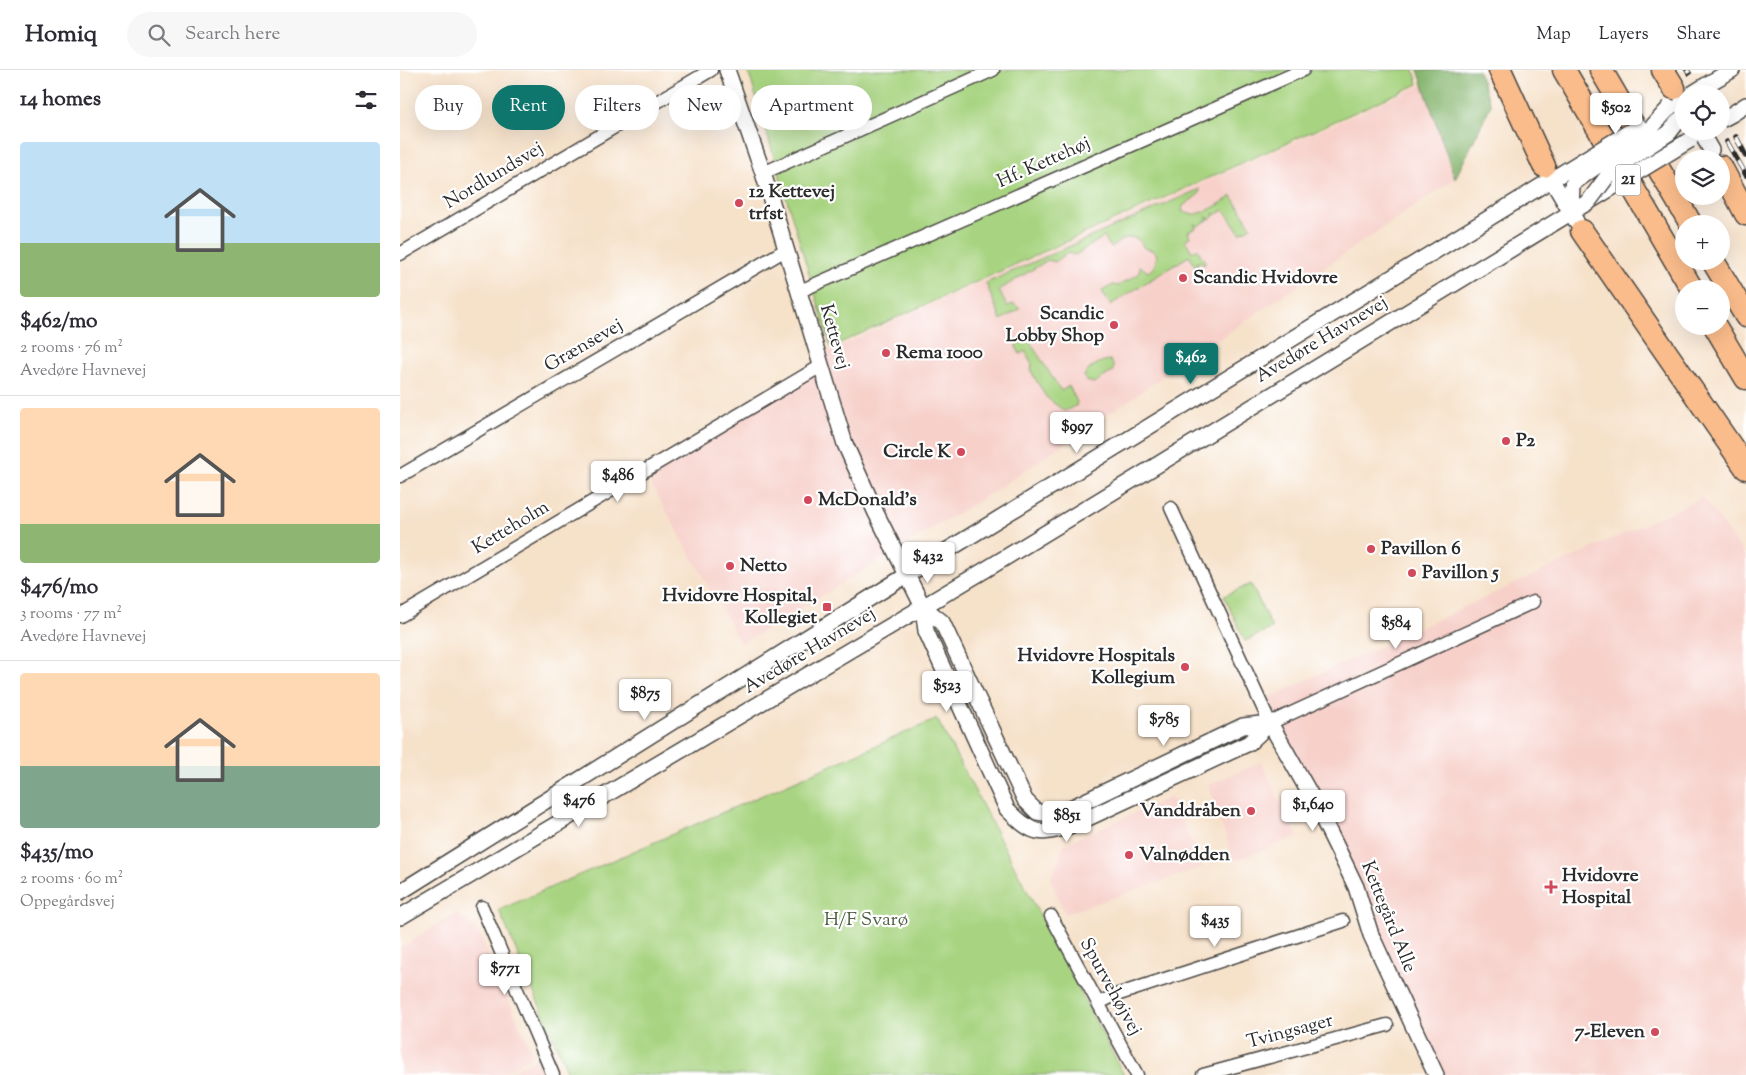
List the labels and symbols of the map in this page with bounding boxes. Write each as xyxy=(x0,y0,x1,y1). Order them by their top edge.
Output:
pin: $502 xyxy=(1586,92,1646,135)
street label: Hf. Kettehøj xyxy=(993,130,1095,196)
street label: Nordlundsvej xyxy=(439,136,549,216)
road number: 21 xyxy=(1616,164,1640,196)
place label: 12 Kettevej trfst xyxy=(749,179,835,228)
marker: 12 Kettevej trfst xyxy=(733,197,745,209)
place label: Scandic Hvidovre xyxy=(1193,265,1338,292)
marker: Scandic Hvidovre xyxy=(1177,272,1189,284)
street label: Avedøre Havnevej xyxy=(1251,290,1393,390)
street label: Kettevej xyxy=(812,301,856,373)
place label: Scandic Lobby Shop xyxy=(1006,301,1104,350)
street label: Grænsevej xyxy=(540,313,628,379)
marker: Scandic Lobby Shop xyxy=(1108,319,1120,331)
place label: Rema 1000 xyxy=(896,340,983,367)
pin: $462 xyxy=(1161,342,1221,385)
marker: Rema 1000 xyxy=(880,347,892,359)
pin: $997 xyxy=(1047,412,1107,454)
place label: P2 xyxy=(1516,428,1535,455)
marker: P2 xyxy=(1500,435,1512,447)
place label: Circle K xyxy=(883,439,951,466)
marker: Circle K xyxy=(955,446,967,458)
pin: $486 xyxy=(588,460,648,503)
place label: McDonald's xyxy=(818,487,917,514)
street label: Ketteholm xyxy=(467,494,555,562)
marker: McDonald's xyxy=(802,494,814,506)
place label: Pavillon 6 xyxy=(1381,536,1461,563)
pin: $432 xyxy=(898,542,958,584)
marker: Pavillon 6 xyxy=(1365,543,1377,555)
place label: Netto xyxy=(740,553,788,580)
marker: Netto xyxy=(724,560,736,572)
place label: Pavillon 5 xyxy=(1422,560,1499,587)
marker: Pavillon 5 xyxy=(1406,567,1418,579)
place label: Hvidovre Hospital, Kollegiet xyxy=(662,583,817,632)
street label: Avedøre Havnevej xyxy=(739,601,881,701)
marker: Hvidovre Hospital, Kollegiet xyxy=(821,601,833,613)
pin: $584 xyxy=(1366,608,1426,650)
place label: Hvidovre Hospitals Kollegium xyxy=(1018,643,1176,692)
marker: Hvidovre Hospitals Kollegium xyxy=(1179,661,1191,673)
pin: $523 xyxy=(917,670,977,713)
pin: $875 xyxy=(615,678,675,721)
pin: $785 xyxy=(1134,704,1194,747)
pin: $476 xyxy=(549,786,609,828)
pin: $1,640 xyxy=(1272,790,1354,832)
place label: Vanddråben xyxy=(1140,798,1242,825)
pin: $851 xyxy=(1037,800,1097,843)
marker: Vanddråben xyxy=(1245,805,1257,817)
place label: Valnødden xyxy=(1139,842,1231,869)
marker: Valnødden xyxy=(1123,849,1135,861)
street label: Kettegård Alle xyxy=(1353,857,1423,977)
place label: Hvidovre Hospital xyxy=(1562,863,1639,912)
marker: Hvidovre Hospital xyxy=(1544,880,1558,894)
pin: $435 xyxy=(1185,906,1245,948)
park label: H/F Svarø xyxy=(824,907,908,934)
street label: Spurvehøjvej xyxy=(1072,933,1148,1041)
pin: $771 xyxy=(475,954,535,996)
street label: Tvingsager xyxy=(1244,1008,1336,1056)
place label: 7-Eleven xyxy=(1575,1019,1646,1046)
marker: 7-Eleven xyxy=(1649,1026,1661,1038)

